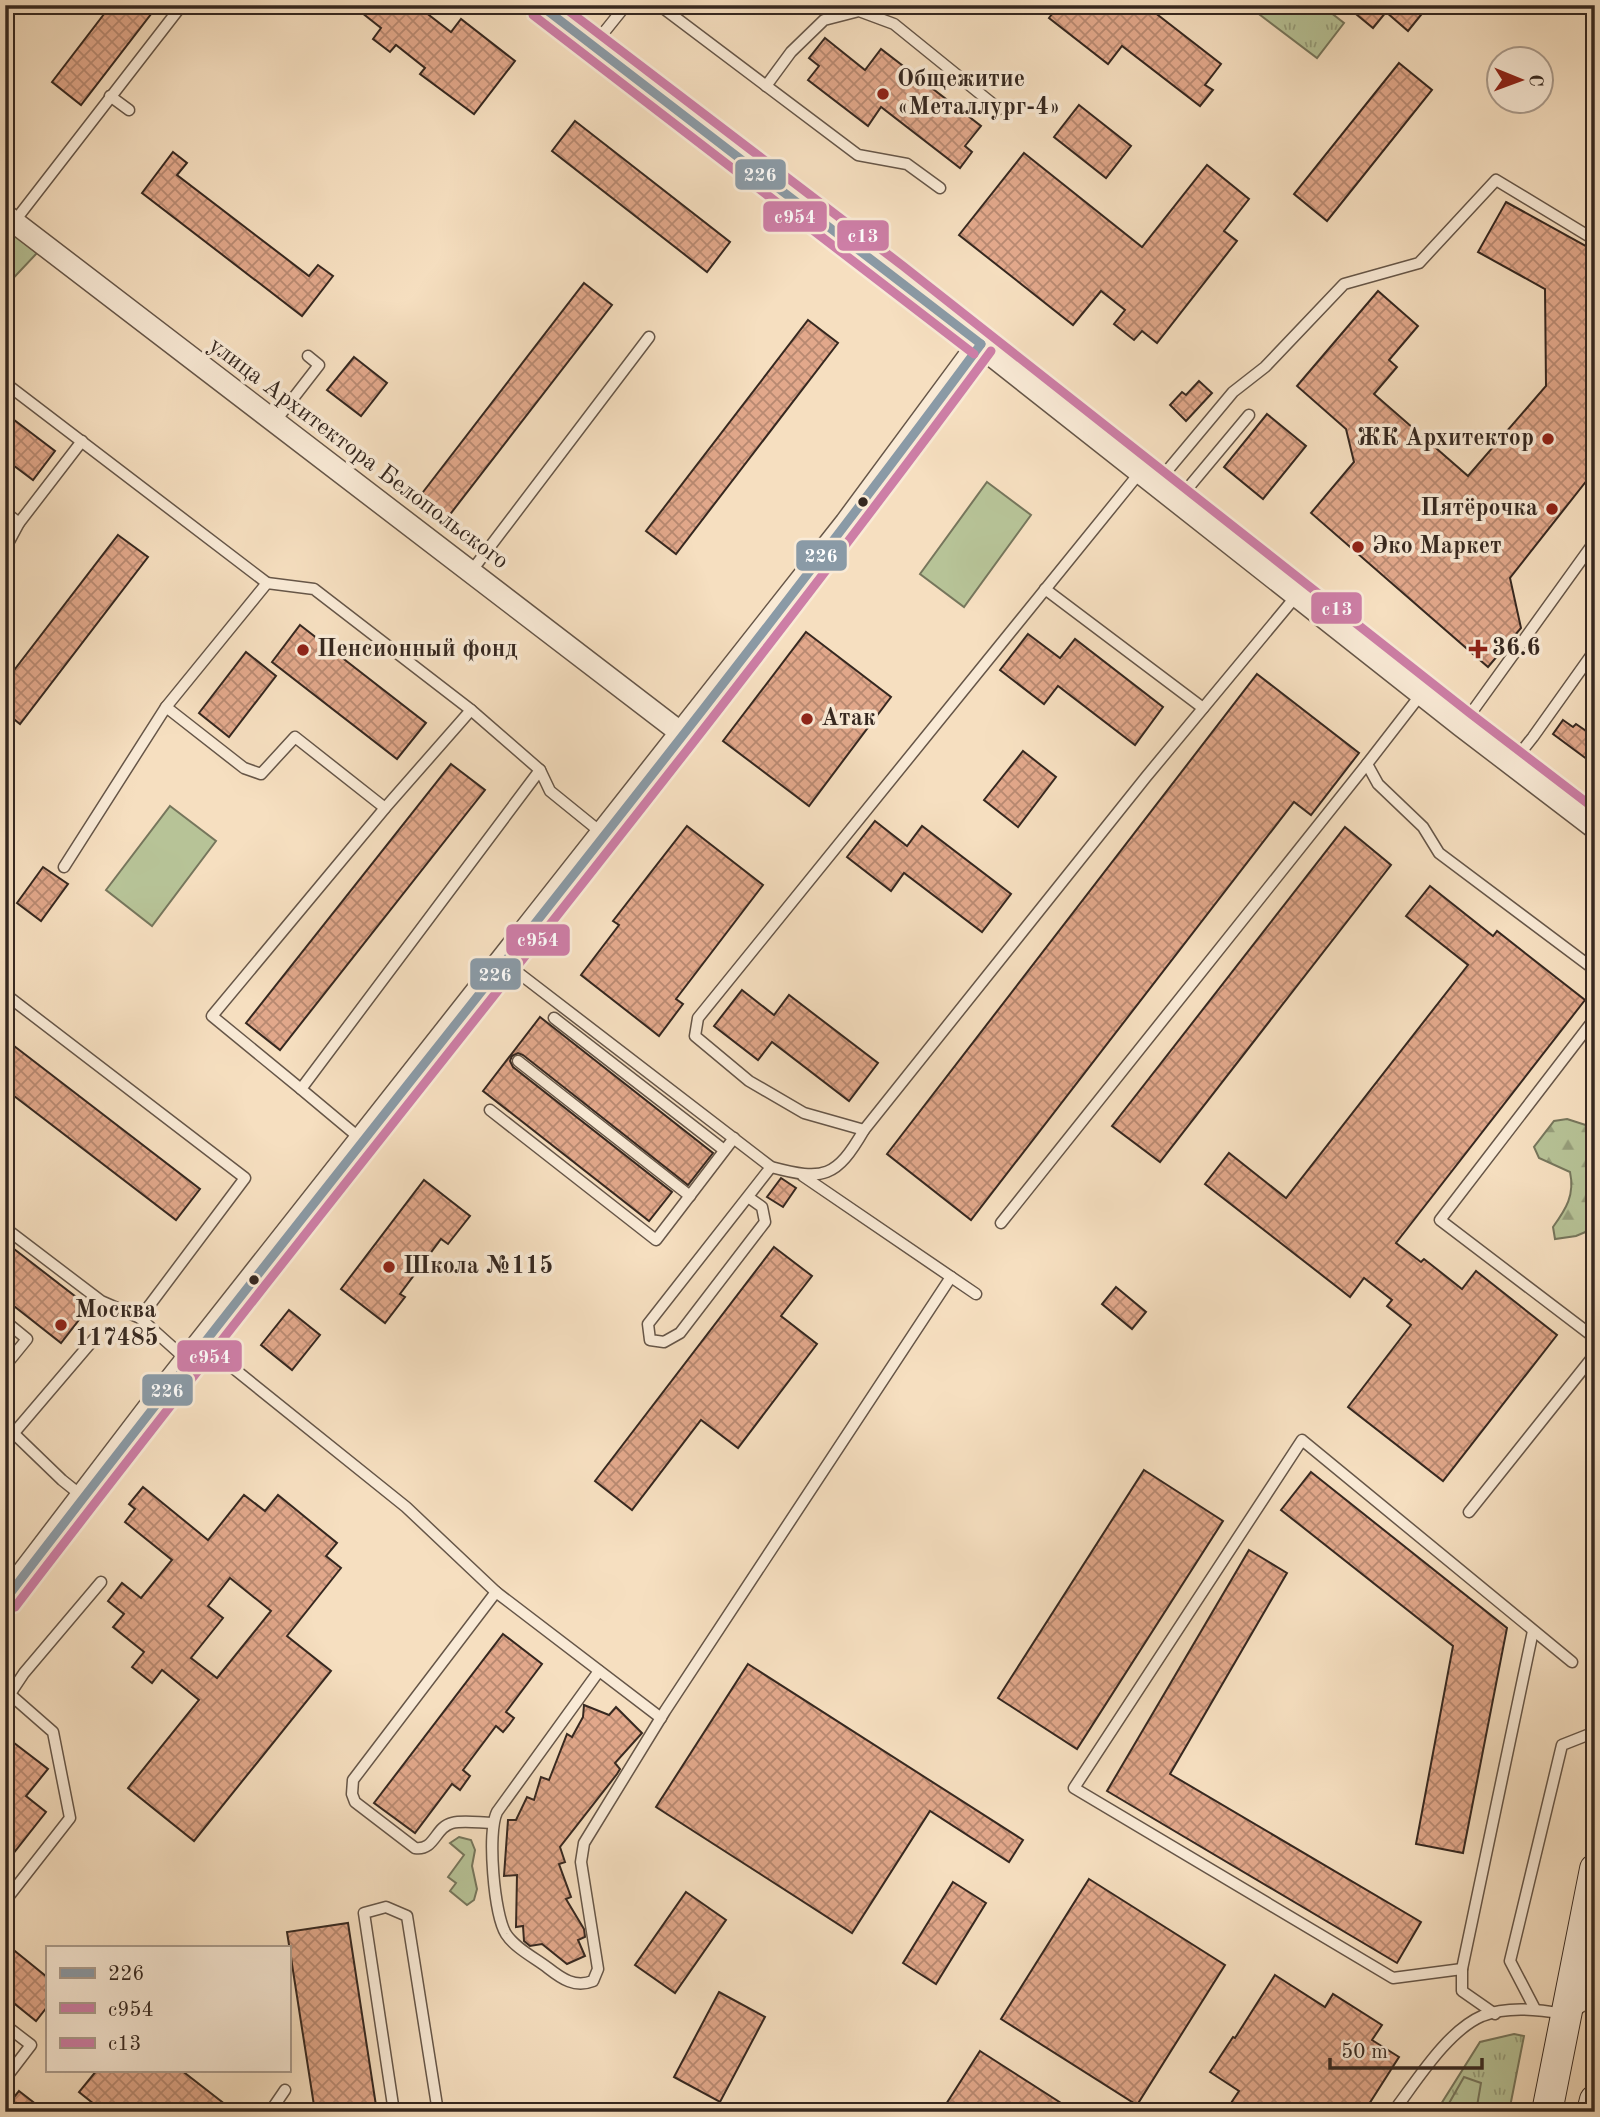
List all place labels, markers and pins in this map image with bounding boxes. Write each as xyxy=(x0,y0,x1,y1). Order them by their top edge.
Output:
place label: Общежитие «Металлург-4» xyxy=(897,68,1061,120)
marker: Общежитие «Металлург-4» xyxy=(875,86,891,102)
place label: ЖК Архитектор xyxy=(1357,427,1534,451)
marker: ЖК Архитектор xyxy=(1540,431,1556,447)
unlabelled marker xyxy=(856,495,870,509)
place label: Пятёрочка xyxy=(1420,497,1538,521)
marker: Пятёрочка xyxy=(1544,501,1560,517)
place label: Эко Маркет xyxy=(1372,535,1502,559)
marker: Эко Маркет xyxy=(1350,539,1366,555)
place label: 36.6 xyxy=(1492,637,1540,661)
place label: Пенсионный фонд xyxy=(317,638,518,662)
marker: 36.6 xyxy=(1470,641,1486,657)
marker: Пенсионный фонд xyxy=(295,642,311,658)
place label: Атак xyxy=(821,707,876,731)
marker: Атак xyxy=(799,711,815,727)
place label: Школа №115 xyxy=(403,1254,553,1279)
marker: Школа №115 xyxy=(381,1259,397,1275)
unlabelled marker xyxy=(247,1273,261,1287)
place label: Москва 117485 xyxy=(75,1299,159,1351)
marker: Москва 117485 xyxy=(53,1317,69,1333)

